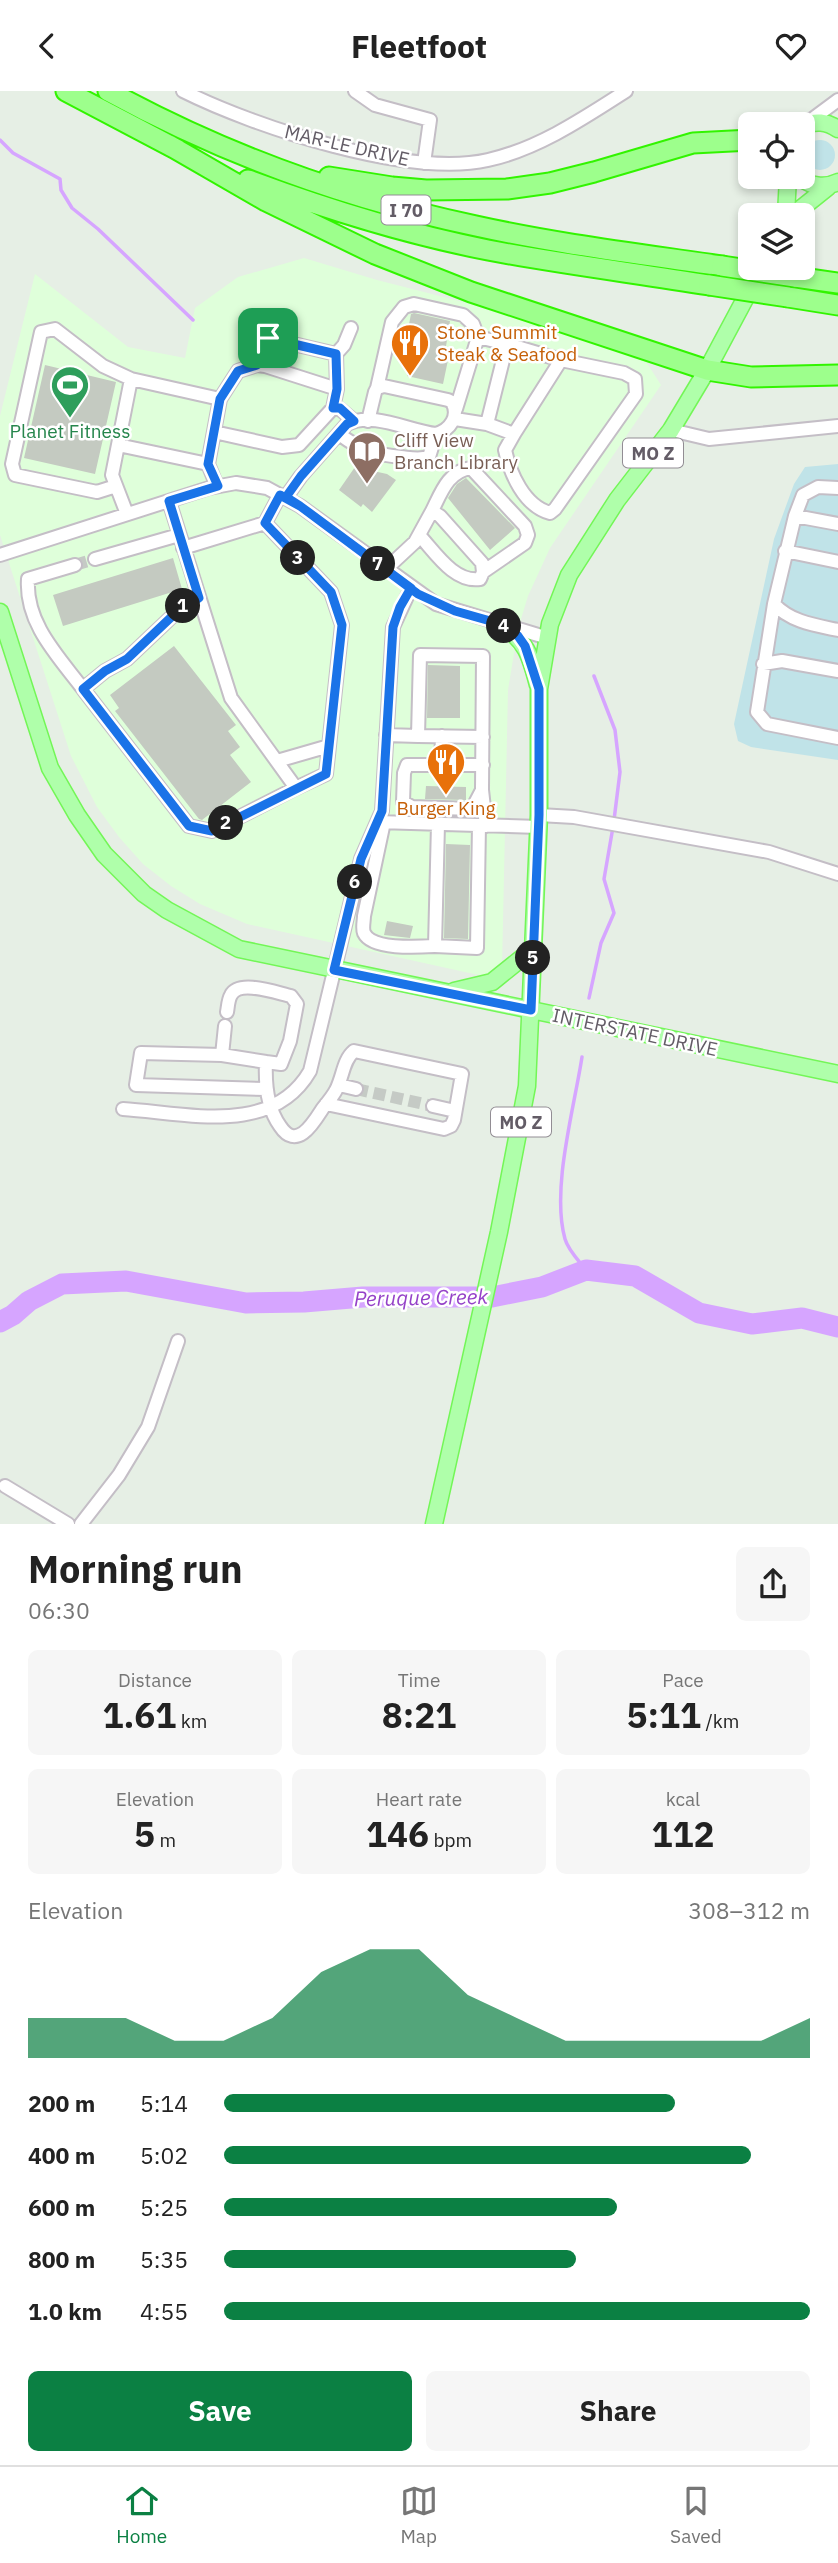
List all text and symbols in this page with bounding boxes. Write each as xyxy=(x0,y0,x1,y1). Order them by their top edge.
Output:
text: Fleetfoot xyxy=(351,25,487,67)
icon: back xyxy=(28,27,66,65)
icon: heart xyxy=(772,27,810,65)
map controls xyxy=(738,112,815,280)
button: locate xyxy=(738,112,815,189)
street label: MAR-LE DRIVE xyxy=(282,119,412,171)
road number: I 70 xyxy=(382,195,430,225)
button: layers xyxy=(738,203,815,280)
pin xyxy=(238,308,298,368)
icon: arrive xyxy=(249,319,287,357)
place label: Stone Summit Steak & Seafood xyxy=(437,320,577,366)
restaurant icon: Stone Summit Steak & Seafood xyxy=(389,322,431,377)
sports icon: Planet Fitness xyxy=(49,364,91,419)
place label: Planet Fitness xyxy=(10,419,130,443)
place label: Cliff View Branch Library xyxy=(394,428,519,474)
library icon: Cliff View Branch Library xyxy=(346,430,388,485)
road number: MO Z xyxy=(623,439,683,467)
pin: 3 xyxy=(280,540,316,575)
text: 3 xyxy=(292,545,303,569)
pin: 7 xyxy=(360,547,396,581)
text: 7 xyxy=(372,551,383,575)
pin: 1 xyxy=(166,589,200,623)
text: 1 xyxy=(177,593,188,617)
pin: 4 xyxy=(486,609,522,643)
text: 4 xyxy=(498,613,509,637)
restaurant icon: Burger King xyxy=(425,741,467,796)
place label: Burger King xyxy=(396,796,496,820)
pin: 2 xyxy=(208,805,244,841)
text: 2 xyxy=(220,810,231,834)
pin: 6 xyxy=(338,865,372,899)
text: 6 xyxy=(349,869,360,893)
pin: 5 xyxy=(516,941,550,975)
text: 5 xyxy=(527,945,538,969)
street label: INTERSTATE DRIVE xyxy=(550,1003,720,1061)
road number: MO Z xyxy=(491,1107,551,1137)
water label: Peruque Creek xyxy=(354,1282,489,1312)
text: Morning run xyxy=(28,1544,243,1593)
button: share xyxy=(736,1547,810,1621)
text: 06:30 xyxy=(28,1595,90,1625)
text: Distance xyxy=(118,1668,192,1692)
text: Time xyxy=(398,1668,440,1692)
text: Pace xyxy=(662,1668,704,1692)
text: 1.61 xyxy=(103,1692,176,1738)
text: 8:21 xyxy=(382,1692,456,1738)
text: 5:11 xyxy=(627,1692,701,1738)
text: km xyxy=(176,1709,207,1733)
text: /km xyxy=(701,1709,739,1733)
text: Elevation xyxy=(116,1787,194,1811)
text: Heart rate xyxy=(376,1787,462,1811)
text: kcal xyxy=(666,1787,700,1811)
text: 5 xyxy=(134,1811,155,1857)
text: 146 xyxy=(366,1811,429,1857)
text: 112 xyxy=(651,1811,715,1857)
text: m xyxy=(155,1828,176,1852)
text: bpm xyxy=(429,1828,472,1852)
text: Elevation xyxy=(28,1895,123,1925)
text: 308–312 m xyxy=(688,1895,810,1925)
text: 200 m xyxy=(28,2088,95,2118)
text: 5:14 xyxy=(140,2088,188,2118)
text: 400 m xyxy=(28,2140,95,2170)
text: 5:02 xyxy=(140,2140,188,2170)
text: 600 m xyxy=(28,2192,95,2222)
text: 5:25 xyxy=(140,2192,188,2222)
text: 800 m xyxy=(28,2244,95,2274)
text: 5:35 xyxy=(140,2244,188,2274)
text: 1.0 km xyxy=(28,2296,102,2326)
text: 4:55 xyxy=(140,2296,188,2326)
button: Save xyxy=(28,2371,412,2451)
button: Share xyxy=(426,2371,810,2451)
tab: Home xyxy=(116,2482,167,2548)
tab: Map xyxy=(400,2482,438,2548)
tab: Saved xyxy=(670,2482,722,2548)

